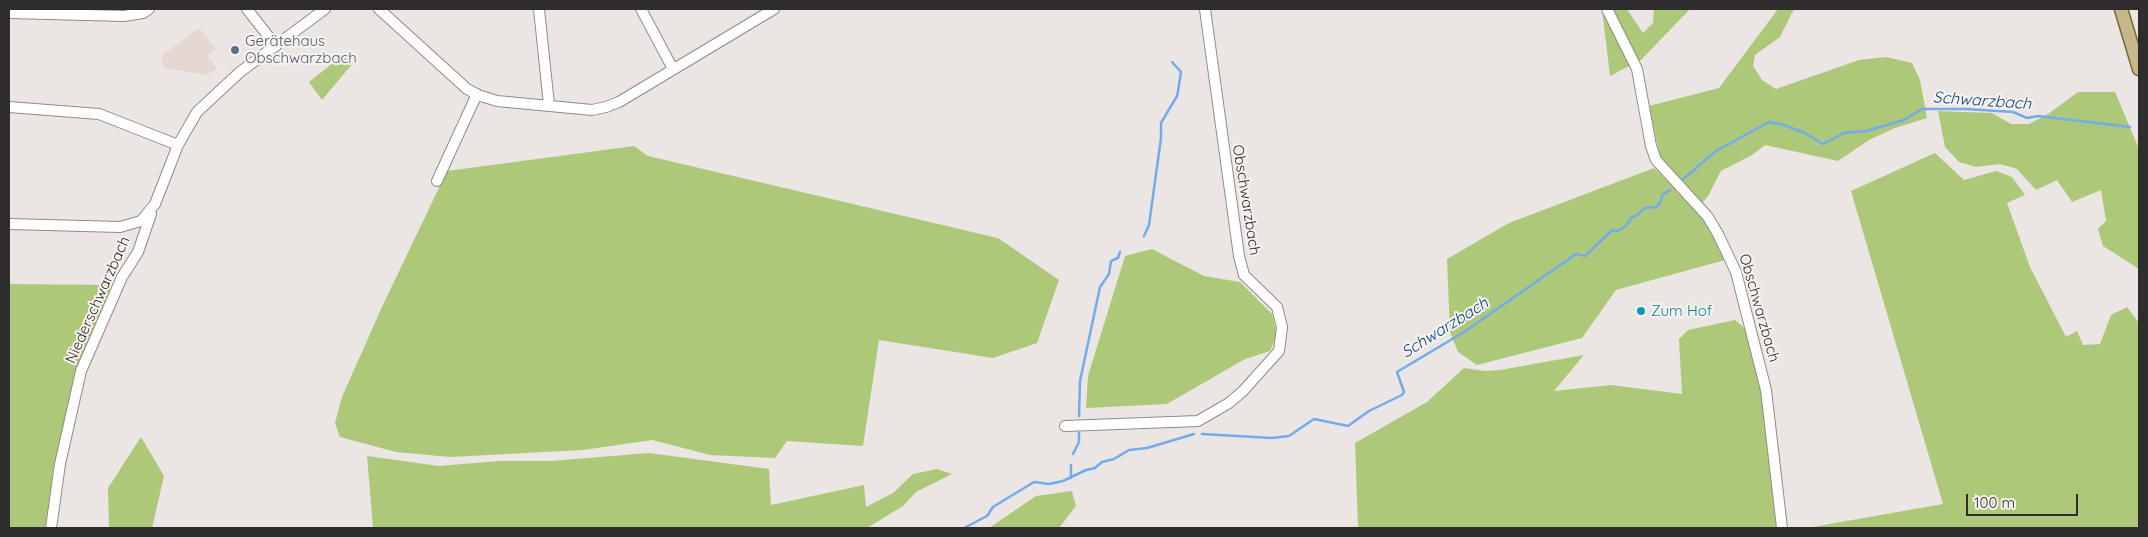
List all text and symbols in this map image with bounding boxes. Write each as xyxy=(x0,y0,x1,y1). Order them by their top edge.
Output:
place label: Gerätehaus Obschwarzbach xyxy=(245,32,357,67)
marker: Gerätehaus Obschwarzbach xyxy=(229,44,241,56)
water label: Schwarzbach xyxy=(1932,88,2032,114)
street label: Obschwarzbach xyxy=(1228,143,1264,257)
street label: Niederschwarzbach xyxy=(62,234,134,366)
street label: Obschwarzbach xyxy=(1735,252,1783,364)
water label: Schwarzbach xyxy=(1398,294,1492,362)
place label: Zum Hof xyxy=(1651,302,1712,320)
marker: Zum Hof xyxy=(1635,305,1647,317)
scale bar xyxy=(1968,484,2080,516)
text: 100 m xyxy=(1974,493,2015,512)

